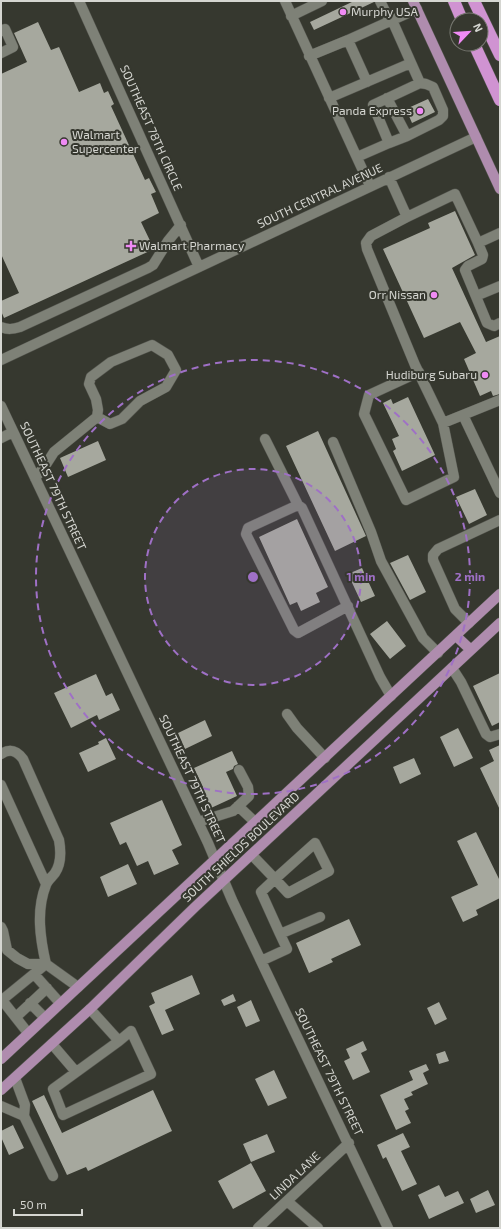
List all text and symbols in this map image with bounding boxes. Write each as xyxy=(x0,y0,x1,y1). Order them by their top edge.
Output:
place label: Murphy USA xyxy=(351,4,419,18)
marker: Murphy USA xyxy=(338,7,348,17)
north arrow xyxy=(449,12,489,52)
text: N xyxy=(471,21,486,34)
street label: SOUTHEAST 78TH CIRCLE xyxy=(118,63,186,193)
place label: Panda Express xyxy=(332,103,412,117)
marker: Panda Express xyxy=(415,106,425,116)
place label: Walmart Supercenter xyxy=(72,127,139,155)
marker: Walmart Supercenter xyxy=(59,137,69,147)
street label: SOUTH CENTRAL AVENUE xyxy=(255,160,385,230)
place label: Walmart Pharmacy xyxy=(139,238,245,252)
marker: Walmart Pharmacy xyxy=(126,241,136,251)
place label: Orr Nissan xyxy=(369,287,426,301)
marker: Orr Nissan xyxy=(429,290,439,300)
place label: Hudiburg Subaru xyxy=(386,367,477,381)
marker: Hudiburg Subaru xyxy=(480,370,490,380)
street label: SOUTHEAST 79TH STREET xyxy=(18,419,90,552)
text: 1 min xyxy=(347,569,375,583)
text: 2 min xyxy=(455,569,485,583)
centre of rings xyxy=(246,570,260,584)
street label: SOUTHEAST 79TH STREET xyxy=(157,712,229,845)
street label: SOUTH SHIELDS BOULEVARD xyxy=(179,788,302,904)
street label: SOUTHEAST 79TH STREET xyxy=(293,1005,367,1138)
street label: LINDA LANE xyxy=(266,1148,323,1202)
scale bar xyxy=(14,1191,82,1217)
text: 50 m xyxy=(20,1197,47,1211)

